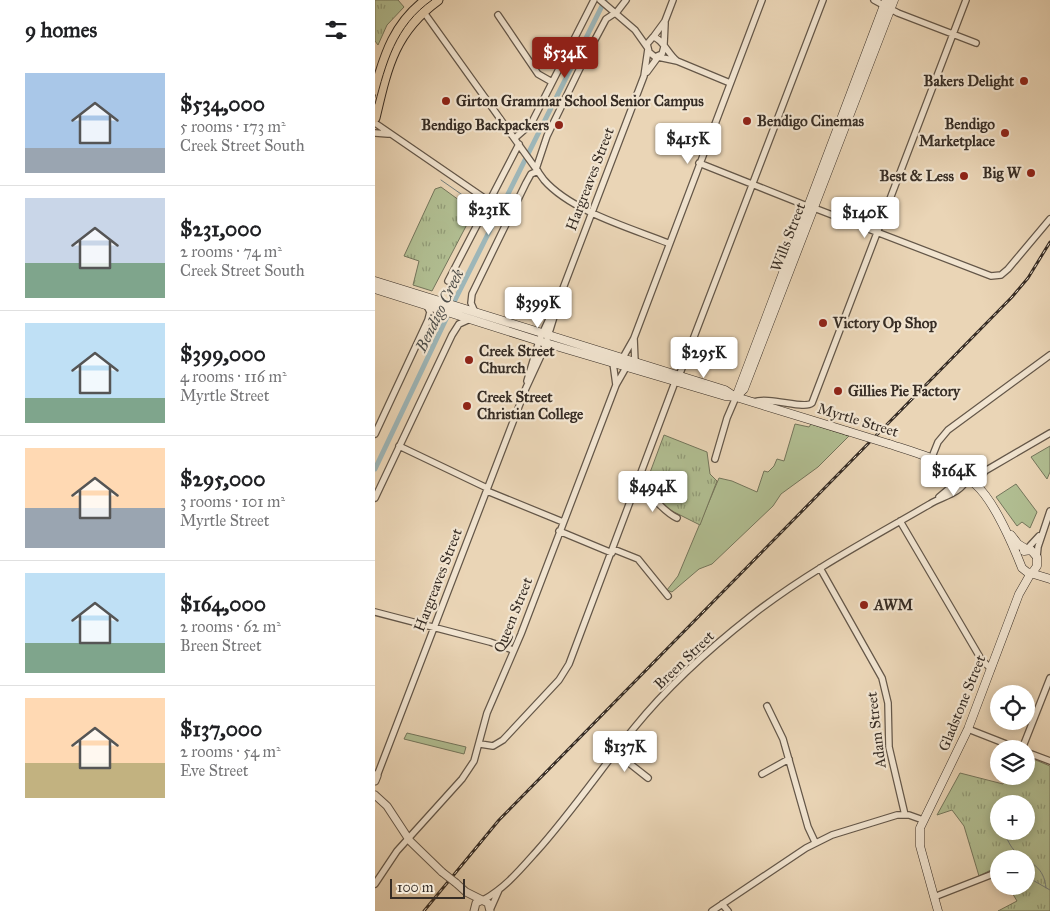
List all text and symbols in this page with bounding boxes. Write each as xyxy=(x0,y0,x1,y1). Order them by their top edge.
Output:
icon: filters xyxy=(322,16,350,44)
text: 9 homes xyxy=(25,17,97,43)
pin: $534K xyxy=(530,36,600,79)
text: $534K xyxy=(543,43,587,62)
place label: Bakers Delight xyxy=(924,72,1015,91)
marker: Bakers Delight xyxy=(1018,75,1030,87)
text: $534,000 xyxy=(180,91,265,117)
place label: Girton Grammar School Senior Campus xyxy=(456,92,704,111)
icon: home xyxy=(65,93,125,153)
marker: Girton Grammar School Senior Campus xyxy=(440,95,452,107)
place label: Bendigo Cinemas xyxy=(757,112,864,131)
marker: Bendigo Cinemas xyxy=(741,115,753,127)
place label: Bendigo Marketplace xyxy=(919,115,996,151)
place label: Bendigo Backpackers xyxy=(421,116,550,135)
text: 5 rooms · 173 m² xyxy=(180,117,286,136)
marker: Bendigo Backpackers xyxy=(553,119,565,131)
pin: $415K xyxy=(653,122,723,165)
street label: Hargreaves Street xyxy=(562,124,618,233)
marker: Bendigo Marketplace xyxy=(999,127,1011,139)
text: $415K xyxy=(666,129,710,148)
text: Creek Street South xyxy=(180,136,305,155)
place label: Big W xyxy=(983,164,1022,183)
place label: Best & Less xyxy=(880,167,955,185)
marker: Big W xyxy=(1025,167,1037,179)
marker: Best & Less xyxy=(958,170,970,182)
pin: $231K xyxy=(454,194,524,236)
pin: $140K xyxy=(830,196,900,239)
street label: Wills Street xyxy=(767,199,810,274)
text: $231K xyxy=(468,200,510,219)
text: $140K xyxy=(842,203,888,222)
text: $231,000 xyxy=(180,216,262,242)
icon: home xyxy=(65,218,125,278)
text: 2 rooms · 74 m² xyxy=(180,242,282,261)
text: Creek Street South xyxy=(180,261,305,280)
water label: Bendigo Creek xyxy=(411,266,468,356)
pin: $399K xyxy=(503,286,573,329)
text: $399K xyxy=(516,293,560,312)
place label: Victory Op Shop xyxy=(832,314,937,333)
marker: Victory Op Shop xyxy=(817,317,829,329)
pin: $295K xyxy=(669,336,739,379)
text: $399,000 xyxy=(180,341,266,367)
place label: Creek Street Church xyxy=(479,342,555,377)
icon: home xyxy=(65,343,125,403)
text: $295K xyxy=(682,343,726,362)
marker: Creek Street Church xyxy=(463,354,475,366)
text: 4 rooms · 116 m² xyxy=(180,367,287,386)
place label: Gillies Pie Factory xyxy=(848,382,961,401)
marker: Gillies Pie Factory xyxy=(832,385,844,397)
text: Myrtle Street xyxy=(180,386,269,405)
place label: Creek Street Christian College xyxy=(477,388,584,424)
street label: Myrtle Street xyxy=(815,399,901,441)
marker: Creek Street Christian College xyxy=(461,400,473,412)
pin: $164K xyxy=(919,454,989,497)
text: $164K xyxy=(932,461,976,480)
text: $295,000 xyxy=(180,466,266,492)
icon: home xyxy=(65,468,125,528)
pin: $494K xyxy=(618,470,688,513)
text: $494K xyxy=(629,477,677,496)
text: 3 rooms · 101 m² xyxy=(180,492,285,511)
text: Myrtle Street xyxy=(180,511,269,530)
street label: Hargreaves Street xyxy=(410,525,466,634)
street label: Queen Street xyxy=(490,574,537,655)
text: $164,000 xyxy=(180,591,266,617)
icon: home xyxy=(65,593,125,653)
place label: AWM xyxy=(873,596,914,614)
marker: AWM xyxy=(858,599,870,611)
text: 2 rooms · 62 m² xyxy=(180,617,281,636)
street label: Breen Street xyxy=(650,626,718,693)
text: Breen Street xyxy=(180,636,262,655)
street label: Gladstone Street xyxy=(935,652,990,754)
map controls xyxy=(990,685,1035,895)
button: locate xyxy=(990,685,1035,730)
street label: Adam Street xyxy=(862,690,890,770)
text: $137,000 xyxy=(180,716,262,742)
icon: home xyxy=(65,718,125,778)
pin: $137K xyxy=(590,730,660,773)
text: $137K xyxy=(604,737,646,756)
button: layers xyxy=(990,740,1035,785)
text: 2 rooms · 54 m² xyxy=(180,742,281,761)
text: Eve Street xyxy=(180,761,248,780)
button: + xyxy=(990,795,1035,840)
button: − xyxy=(990,850,1035,895)
scale bar xyxy=(390,876,465,899)
text: 100 m xyxy=(397,879,434,896)

